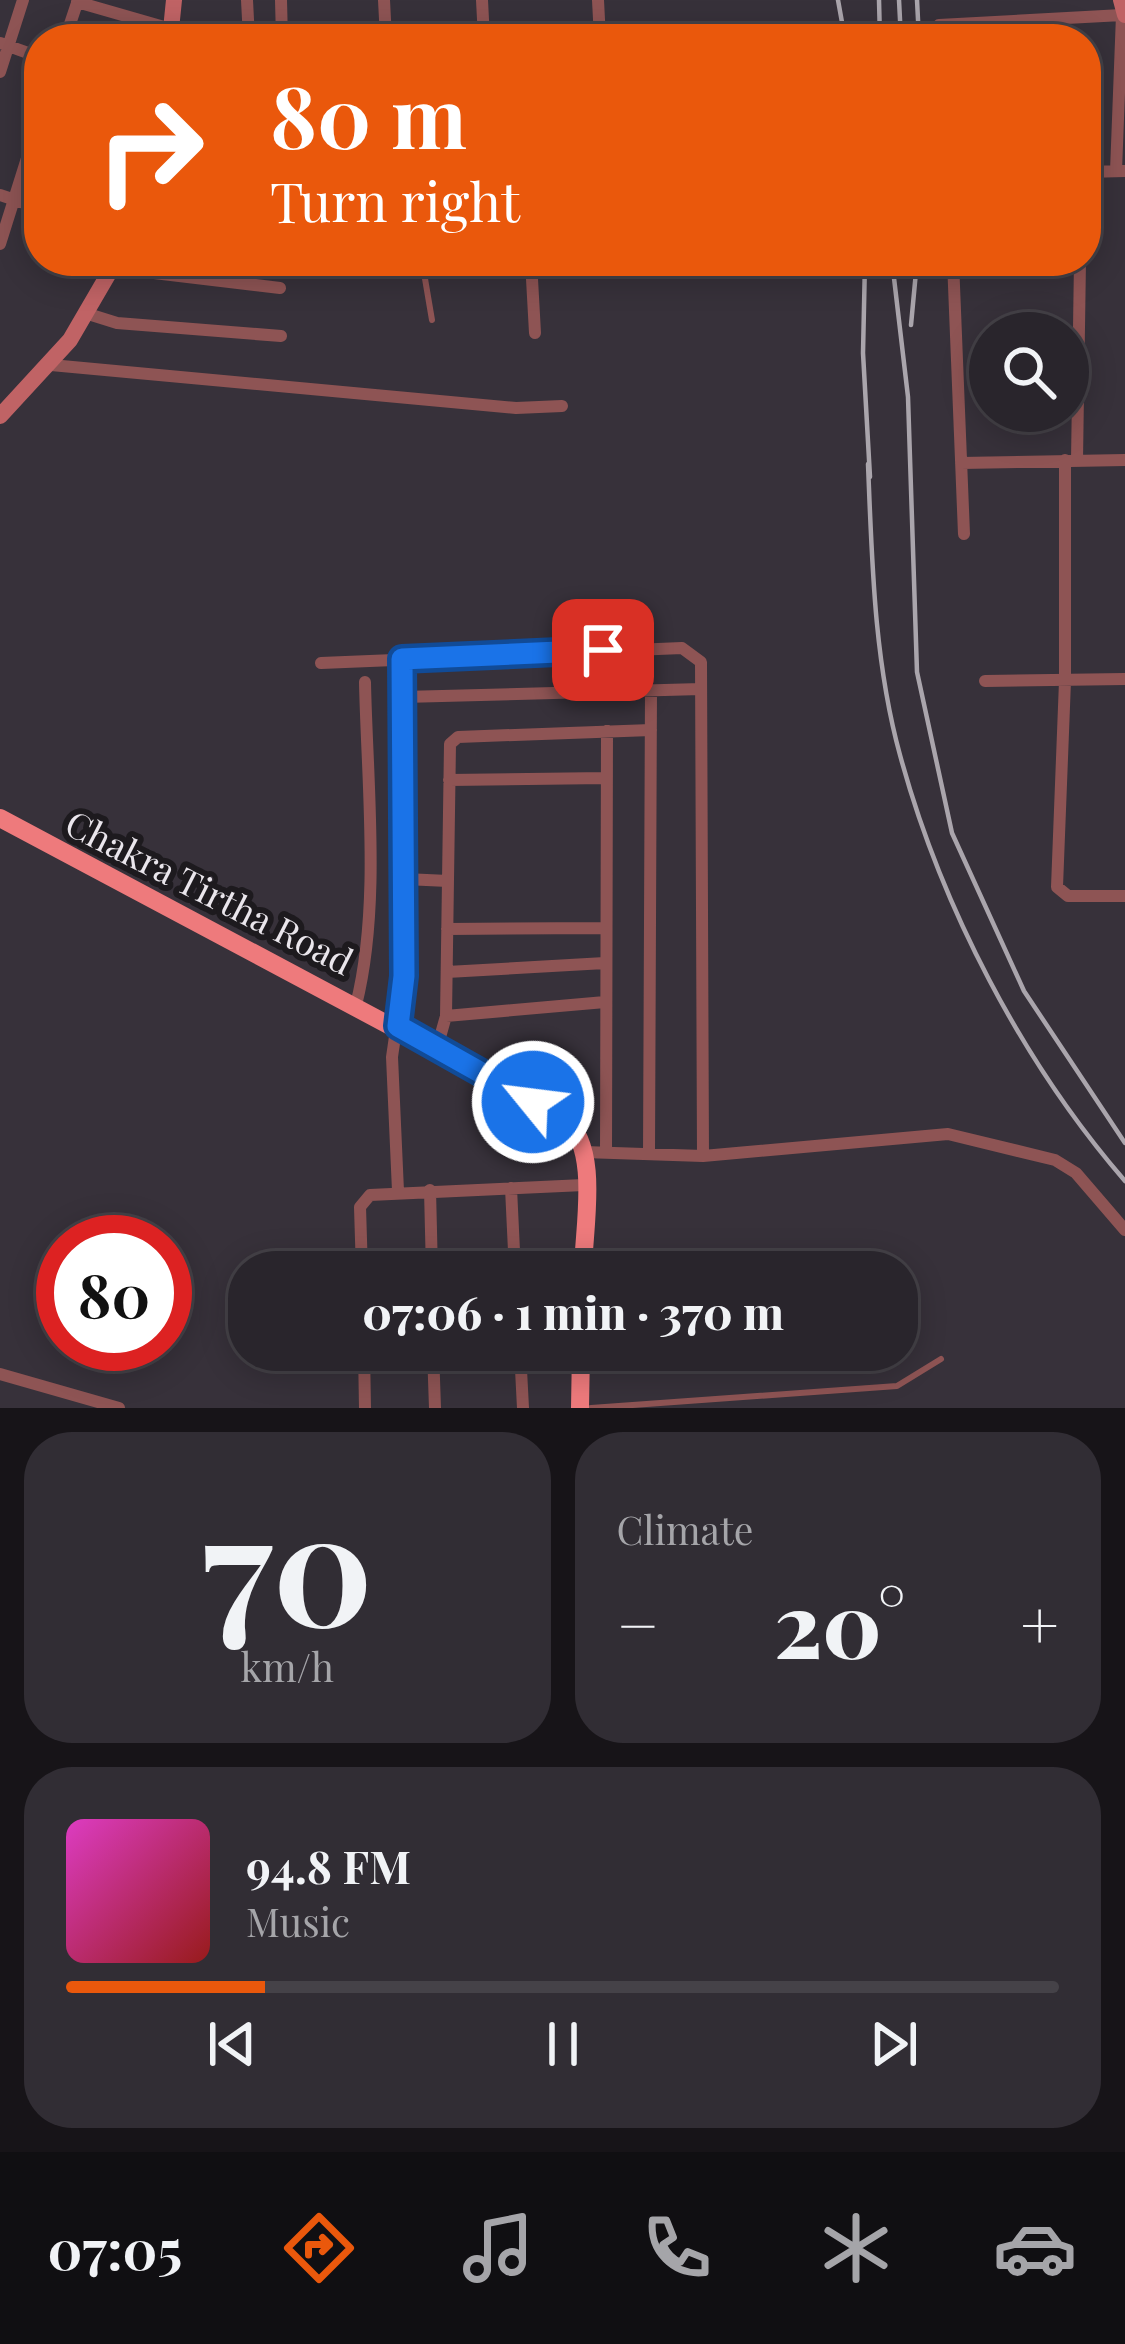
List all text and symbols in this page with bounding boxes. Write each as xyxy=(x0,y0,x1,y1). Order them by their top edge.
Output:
text: 80 m xyxy=(270,58,467,170)
icon: right xyxy=(72,72,228,228)
text: Turn right xyxy=(270,165,520,237)
map controls xyxy=(969,312,1089,432)
button: search xyxy=(969,312,1089,432)
pin xyxy=(552,599,654,701)
icon: arrive xyxy=(570,617,636,683)
street label: Chakra Tirtha Road xyxy=(58,798,362,984)
position arrow xyxy=(470,1039,596,1165)
speed limit sign: 80 xyxy=(36,1215,192,1371)
text: 07:06 · 1 min · 370 m xyxy=(362,1281,784,1341)
text: 70 xyxy=(201,1458,373,1666)
text: Climate xyxy=(617,1503,754,1555)
text: 20° xyxy=(774,1562,905,1682)
text: − xyxy=(617,1579,659,1667)
text: + xyxy=(1020,1579,1059,1667)
text: km/h xyxy=(240,1640,334,1692)
text: 94.8 FM xyxy=(246,1835,411,1895)
text: Music xyxy=(246,1895,350,1947)
icon: previous xyxy=(199,2011,265,2077)
icon: pause xyxy=(530,2011,596,2077)
icon: next xyxy=(861,2011,927,2077)
icon: directions xyxy=(277,2206,361,2290)
icon: music xyxy=(456,2206,540,2290)
icon: phone xyxy=(635,2206,719,2290)
icon: climate xyxy=(814,2206,898,2290)
icon: car xyxy=(993,2206,1077,2290)
text: 07:05 xyxy=(48,2212,182,2284)

